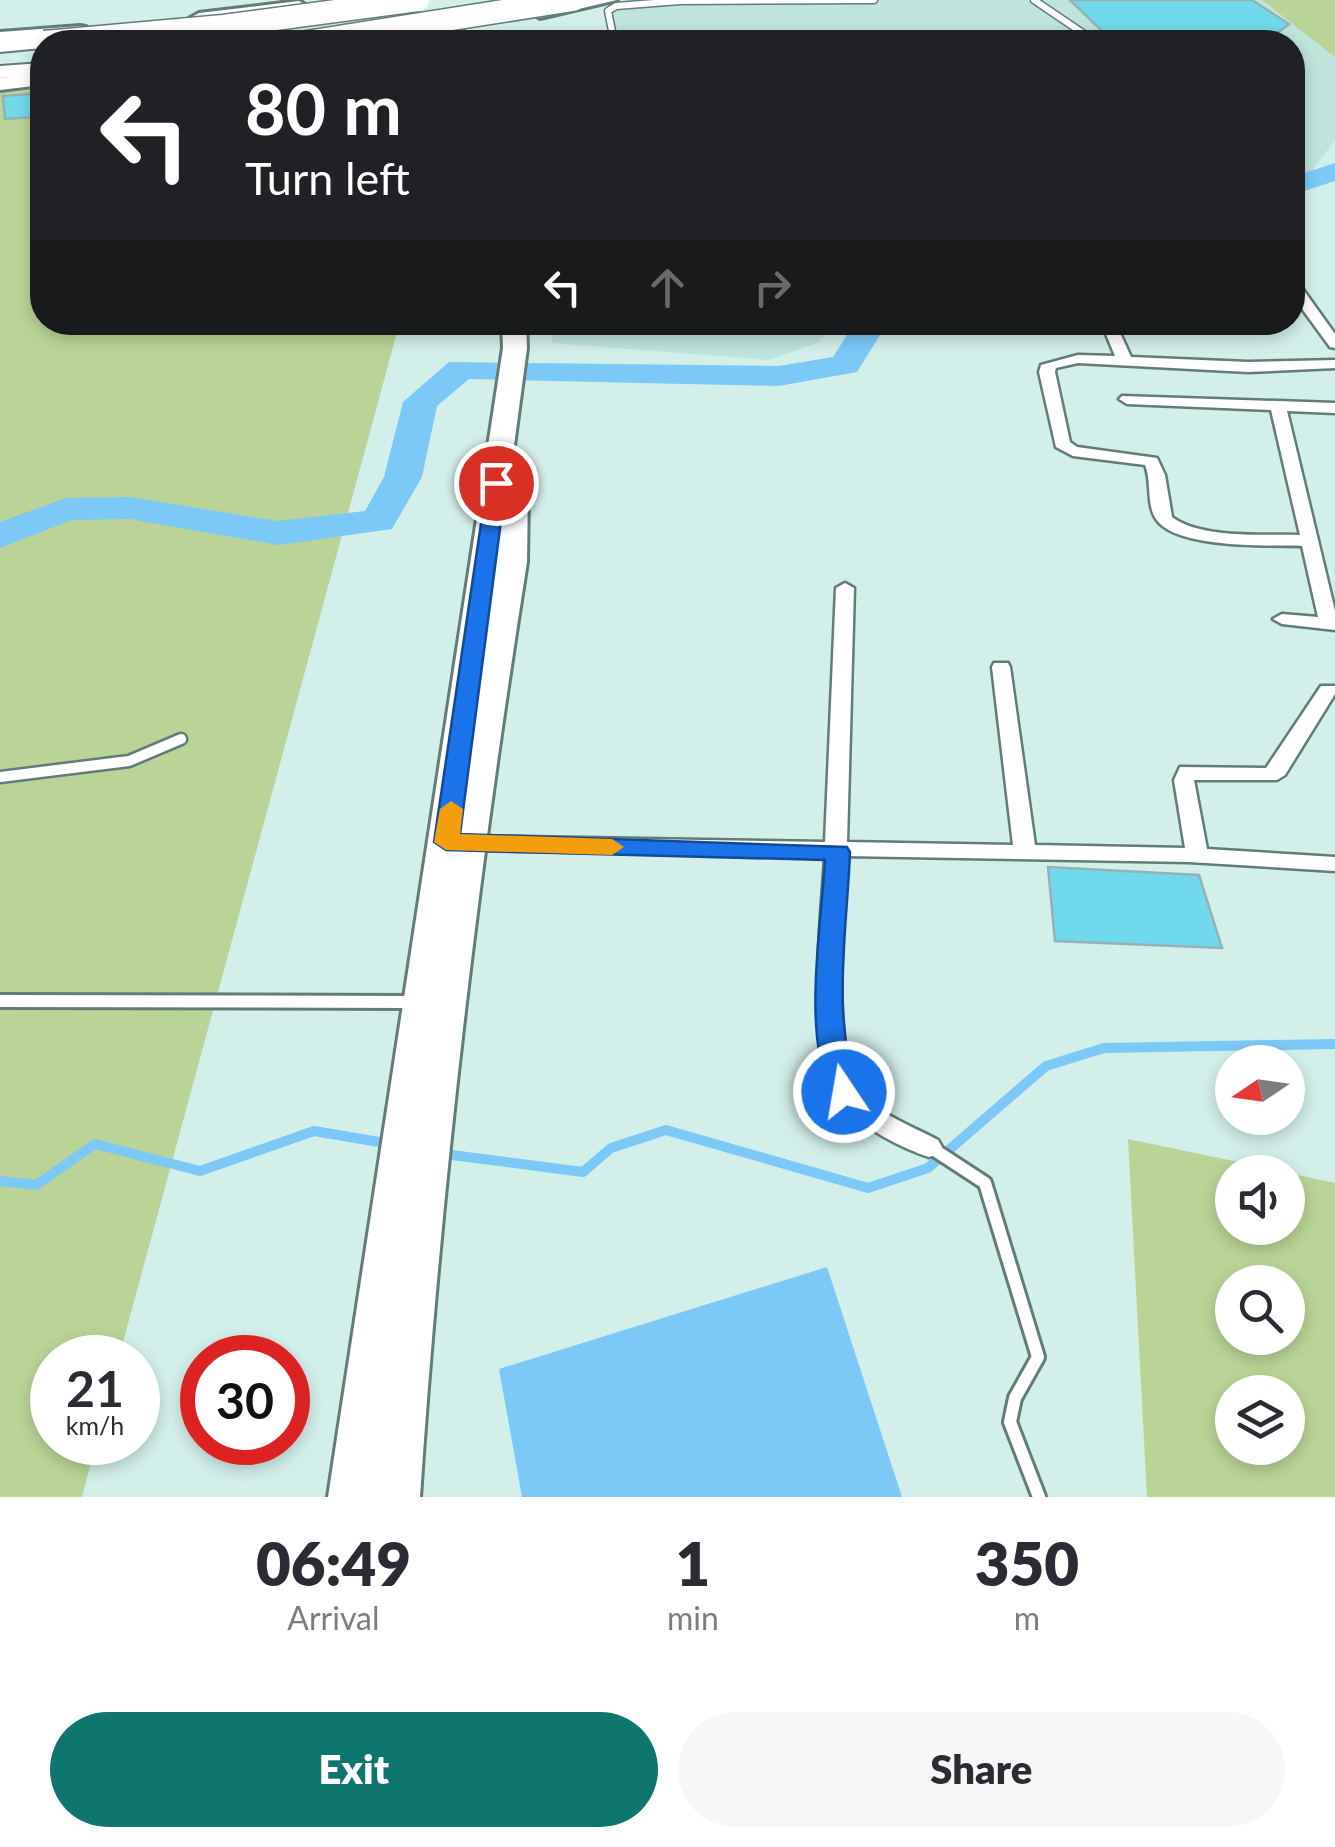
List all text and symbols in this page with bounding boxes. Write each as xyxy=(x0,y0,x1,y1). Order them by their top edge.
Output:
text: 80 m xyxy=(245,66,402,150)
icon: left xyxy=(80,70,210,200)
text: Turn left xyxy=(245,151,410,205)
icon: left xyxy=(535,260,590,315)
icon: ahead xyxy=(640,260,695,315)
icon: right xyxy=(745,260,800,315)
pin xyxy=(454,441,539,526)
icon: arrive xyxy=(469,456,524,511)
position arrow xyxy=(792,1040,896,1144)
north arrow xyxy=(1215,1045,1305,1135)
map controls xyxy=(1215,1045,1305,1465)
button: sound xyxy=(1215,1155,1305,1245)
button: search xyxy=(1215,1265,1305,1355)
speed limit sign: 30 xyxy=(180,1335,310,1465)
text: 21 xyxy=(66,1358,124,1418)
button: layers xyxy=(1215,1375,1305,1465)
text: km/h xyxy=(66,1410,124,1440)
text: 06:49 xyxy=(256,1527,411,1599)
text: 1 xyxy=(675,1527,710,1599)
text: 350 xyxy=(975,1527,1079,1599)
text: Arrival xyxy=(287,1598,380,1637)
text: min xyxy=(667,1598,719,1637)
text: m xyxy=(1014,1598,1040,1637)
button: Exit xyxy=(50,1712,658,1827)
button: Share xyxy=(678,1712,1285,1827)

